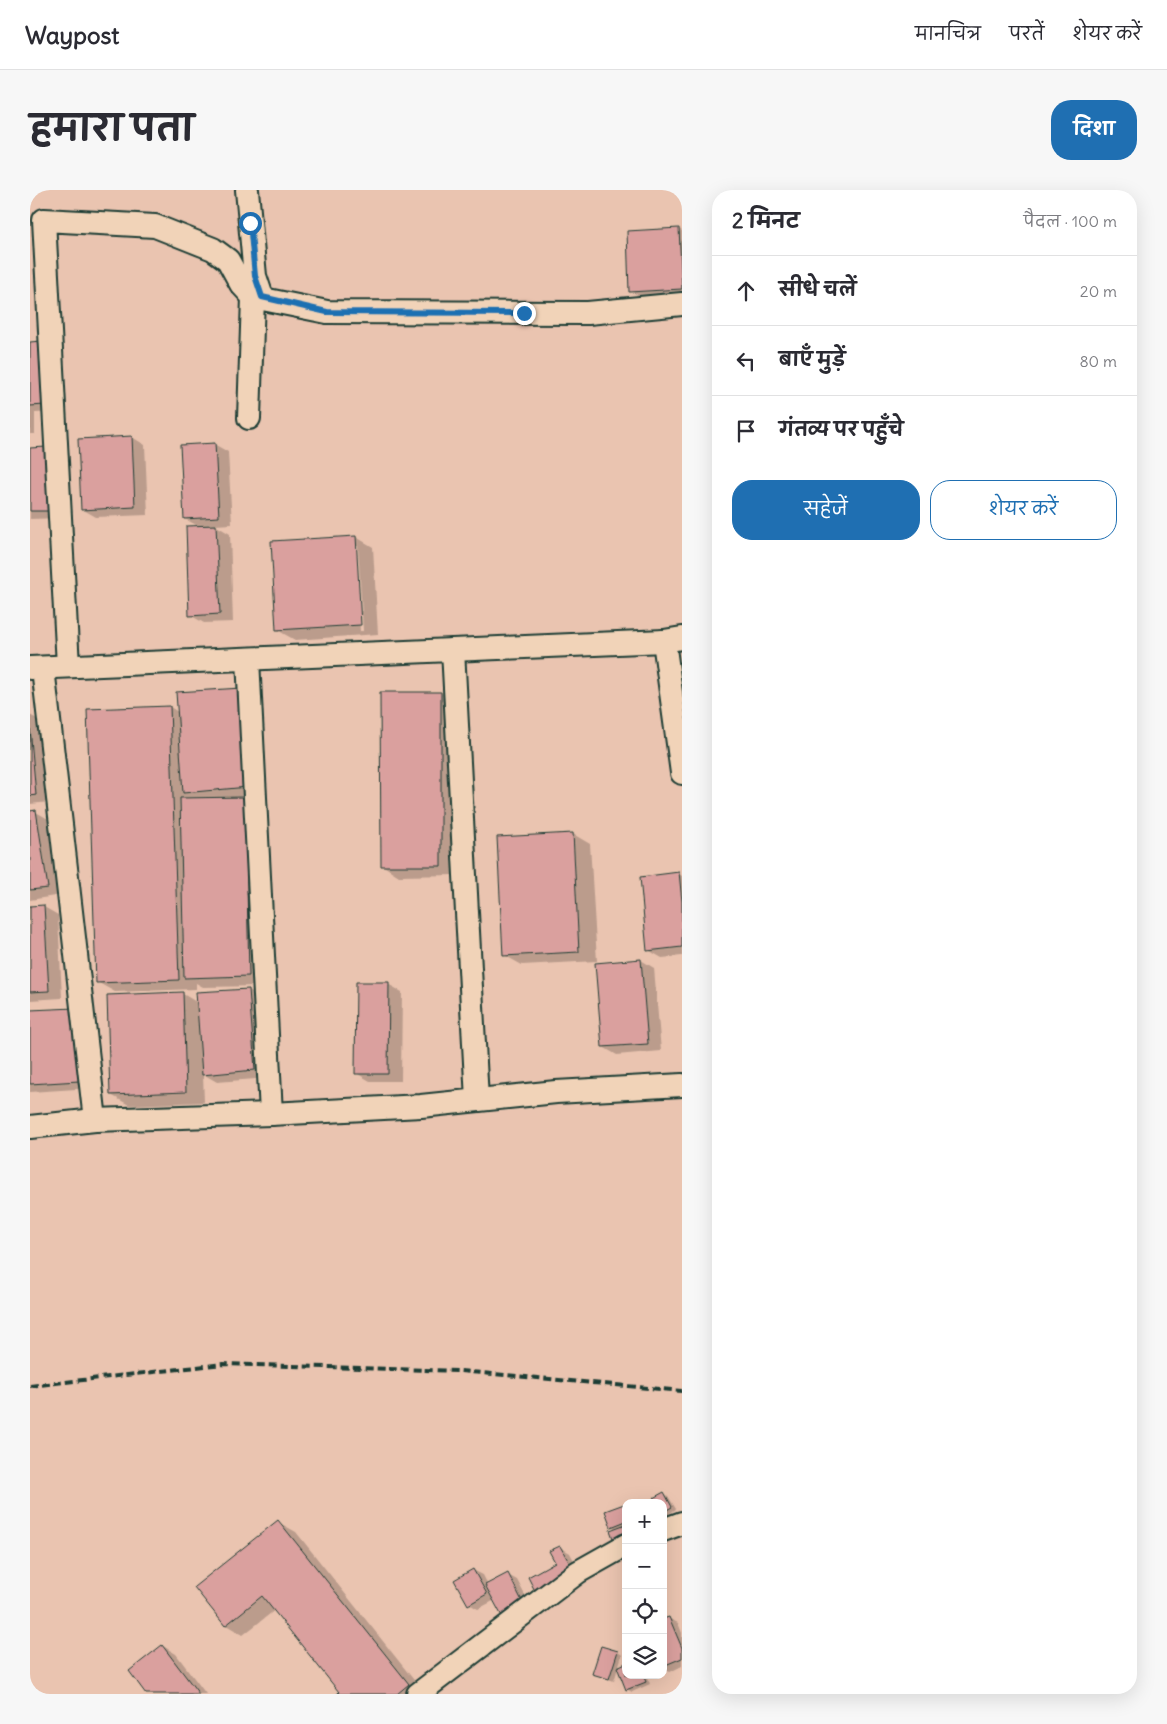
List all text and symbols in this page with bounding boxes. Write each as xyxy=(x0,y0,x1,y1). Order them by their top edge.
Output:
text: Waypost xyxy=(25,20,119,50)
text: मानचित्र xyxy=(915,22,981,45)
text: परतें xyxy=(1009,22,1044,45)
text: शेयर करें xyxy=(1072,22,1142,45)
button: दिशा xyxy=(1051,100,1137,160)
text: हमारा पता xyxy=(30,105,194,149)
text: 2 मिनट xyxy=(732,207,799,234)
text: पैदल · 100 m xyxy=(1024,211,1117,231)
route start xyxy=(239,212,262,235)
icon: ahead xyxy=(732,277,760,305)
text: सीधे चलें xyxy=(779,277,856,301)
text: 20 m xyxy=(1080,281,1117,301)
route end xyxy=(513,302,536,325)
icon: left xyxy=(732,347,760,375)
text: बाएँ मुड़ें xyxy=(779,347,845,371)
text: 80 m xyxy=(1079,351,1117,371)
icon: arrive xyxy=(732,417,760,445)
text: गंतव्य पर पहुँचे xyxy=(779,417,904,441)
button: सहेजें xyxy=(732,480,920,540)
button: शेयर करें xyxy=(930,480,1117,540)
map controls xyxy=(622,1499,667,1679)
button: + xyxy=(622,1499,667,1544)
button: − xyxy=(622,1544,667,1589)
button: locate xyxy=(622,1589,667,1634)
button: layers xyxy=(622,1634,667,1679)

